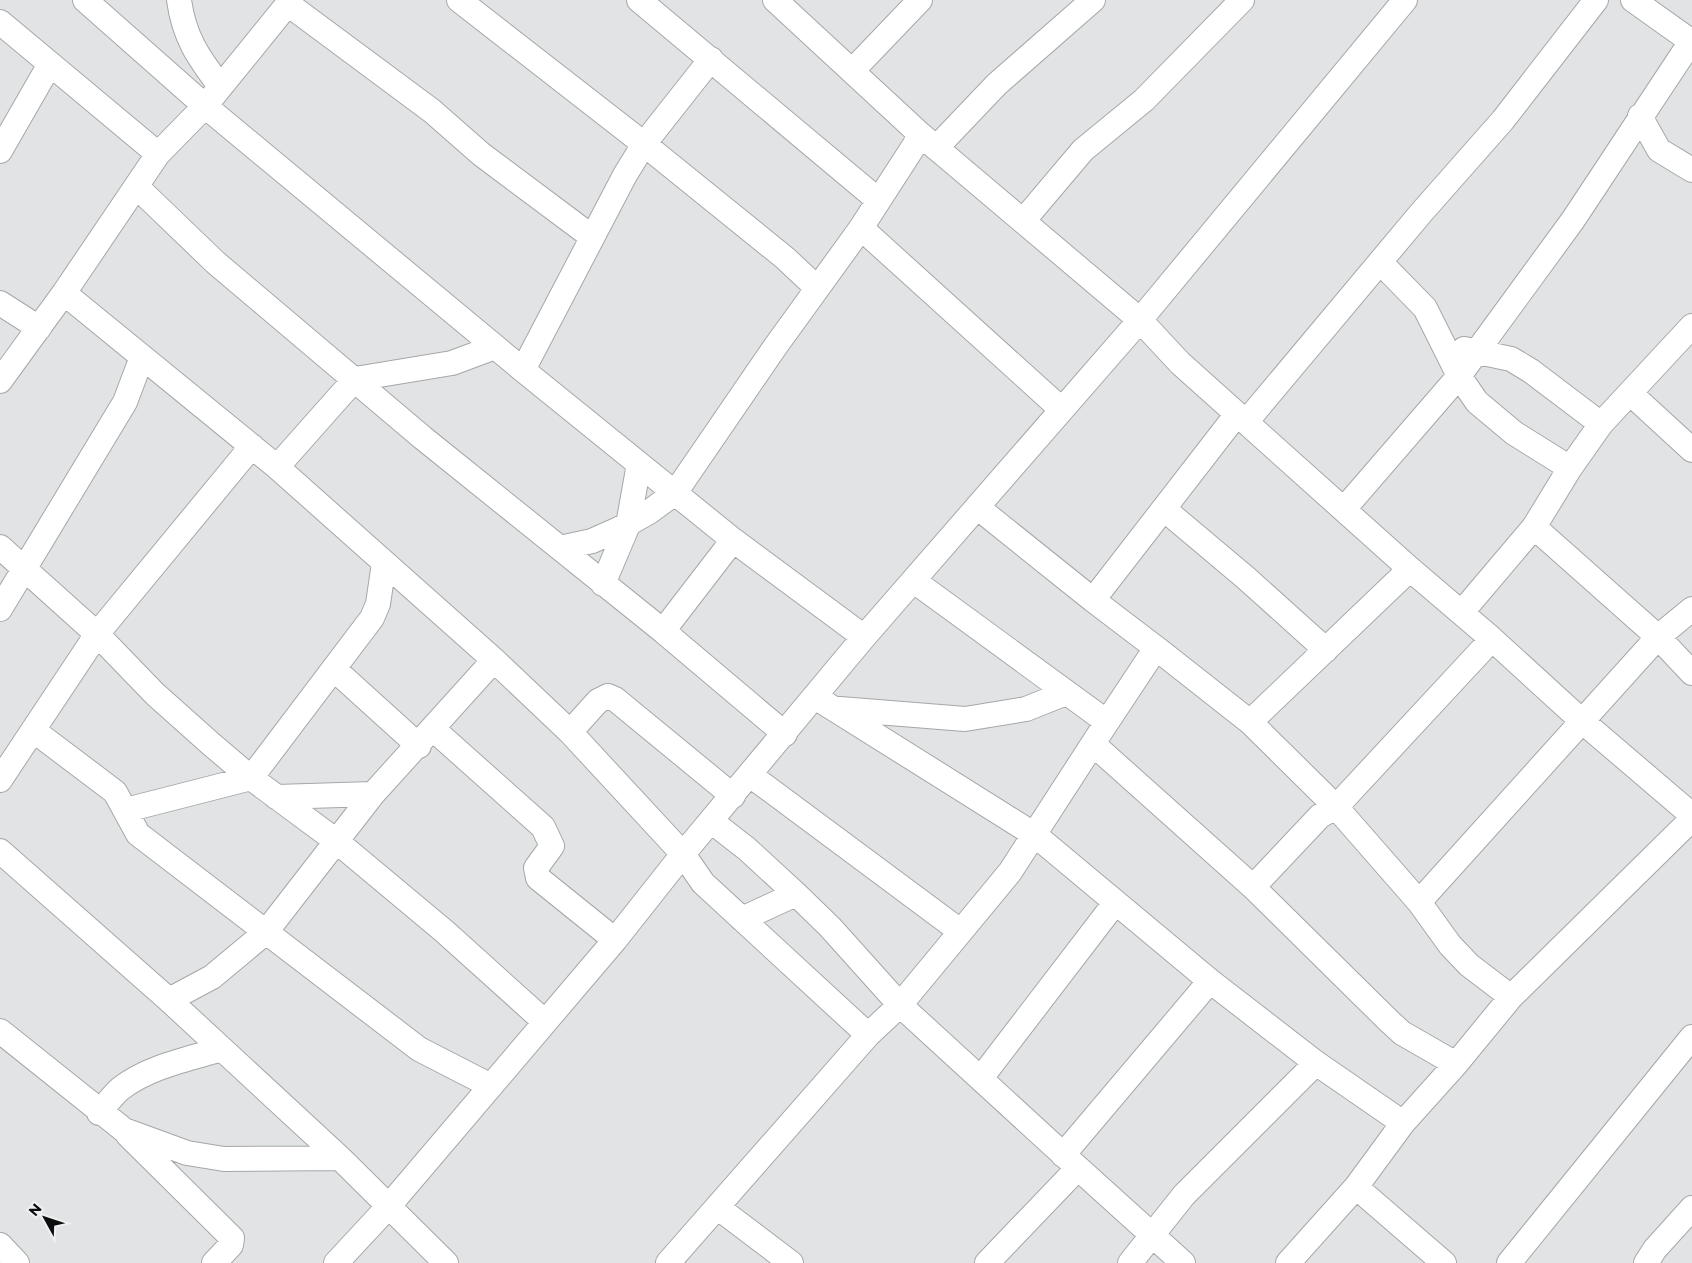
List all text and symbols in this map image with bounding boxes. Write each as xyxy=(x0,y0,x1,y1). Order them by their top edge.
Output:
north arrow xyxy=(20,1193,70,1243)
text: N xyxy=(25,1200,46,1220)

